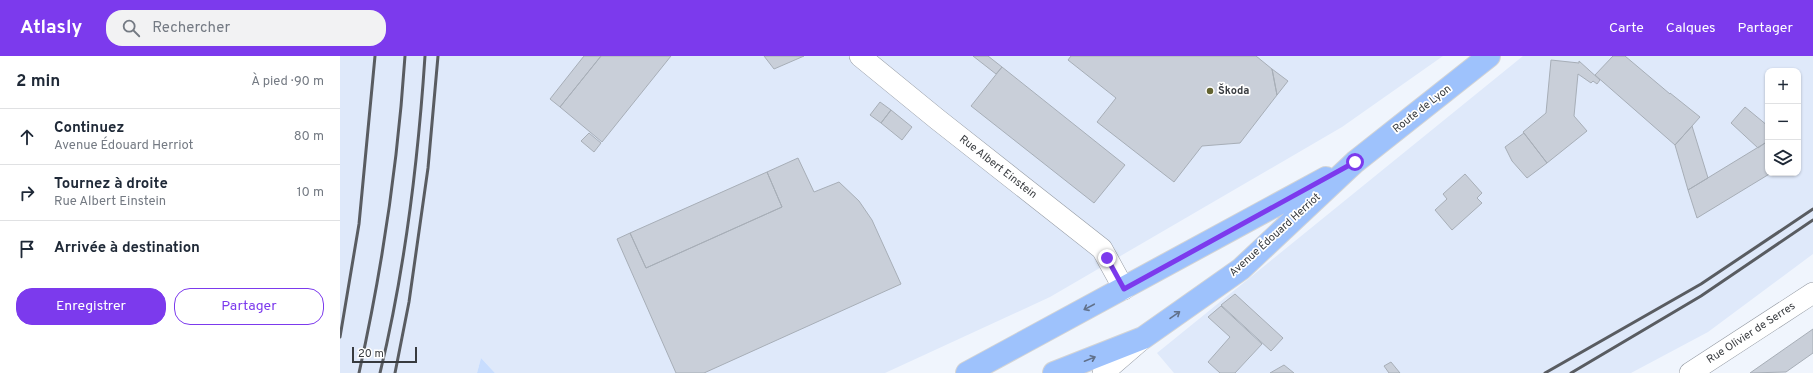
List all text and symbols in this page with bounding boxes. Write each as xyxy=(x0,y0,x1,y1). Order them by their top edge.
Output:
search box xyxy=(106,10,386,46)
text: Atlasly xyxy=(20,16,82,40)
icon: search xyxy=(120,17,142,39)
text: Rechercher xyxy=(152,19,230,38)
text: Carte xyxy=(1609,20,1644,37)
text: Calques xyxy=(1666,20,1716,37)
text: Partager xyxy=(1738,20,1793,37)
map controls xyxy=(1765,68,1801,176)
button: + xyxy=(1765,68,1801,104)
text: 2 min xyxy=(16,71,60,93)
text: À pied · 90 m xyxy=(251,74,324,90)
street label: Route de Lyon xyxy=(1390,82,1454,136)
place label: Škoda xyxy=(1218,83,1249,98)
marker: Škoda xyxy=(1205,86,1215,96)
button: − xyxy=(1765,104,1801,140)
text: Continuez xyxy=(54,119,124,138)
icon: ahead xyxy=(16,126,38,148)
text: 80 m xyxy=(294,129,324,145)
street label: Rue Albert Einstein xyxy=(956,132,1040,202)
text: Avenue Édouard Herriot xyxy=(54,138,194,154)
button: layers xyxy=(1765,140,1801,176)
route start xyxy=(1346,153,1364,171)
text: Tournez à droite xyxy=(54,175,168,194)
icon: right xyxy=(16,182,38,204)
text: 10 m xyxy=(297,185,324,201)
street label: Avenue Édouard Herriot xyxy=(1226,190,1324,280)
text: Rue Albert Einstein xyxy=(54,194,166,210)
icon: arrive xyxy=(16,238,38,260)
text: Arrivée à destination xyxy=(54,239,200,258)
route end xyxy=(1098,249,1116,267)
button: Enregistrer xyxy=(16,288,166,325)
button: Partager xyxy=(174,288,324,325)
street label: Rue Olivier de Serres xyxy=(1704,299,1798,367)
one-way arrow xyxy=(1084,304,1096,311)
one-way arrow xyxy=(1169,311,1180,319)
scale bar xyxy=(352,345,417,364)
text: 20 m xyxy=(358,347,384,361)
one-way arrow xyxy=(1084,354,1096,362)

